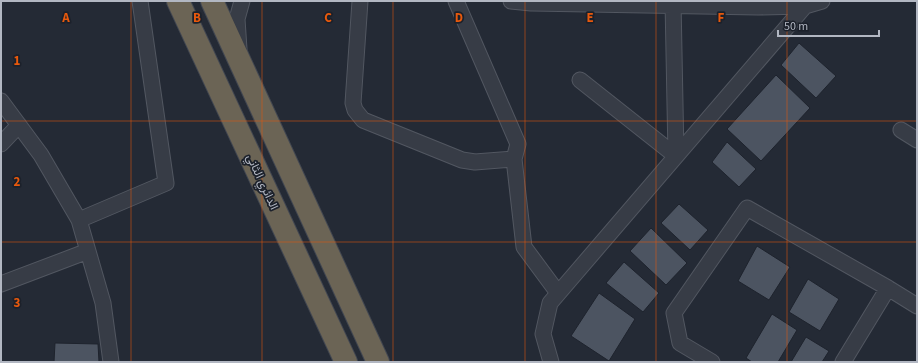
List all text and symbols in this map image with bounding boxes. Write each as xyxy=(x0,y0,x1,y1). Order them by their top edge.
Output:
text: A xyxy=(61,9,70,27)
text: B xyxy=(193,9,201,27)
text: C xyxy=(324,9,332,27)
text: D xyxy=(455,9,463,27)
text: E xyxy=(586,9,594,27)
text: F xyxy=(718,9,725,27)
scale bar xyxy=(778,12,879,38)
text: 50 m xyxy=(784,18,808,35)
text: 1 xyxy=(14,52,21,70)
street label: الدائري الثاني xyxy=(241,151,282,213)
text: 2 xyxy=(14,173,21,191)
text: 3 xyxy=(14,294,21,312)

